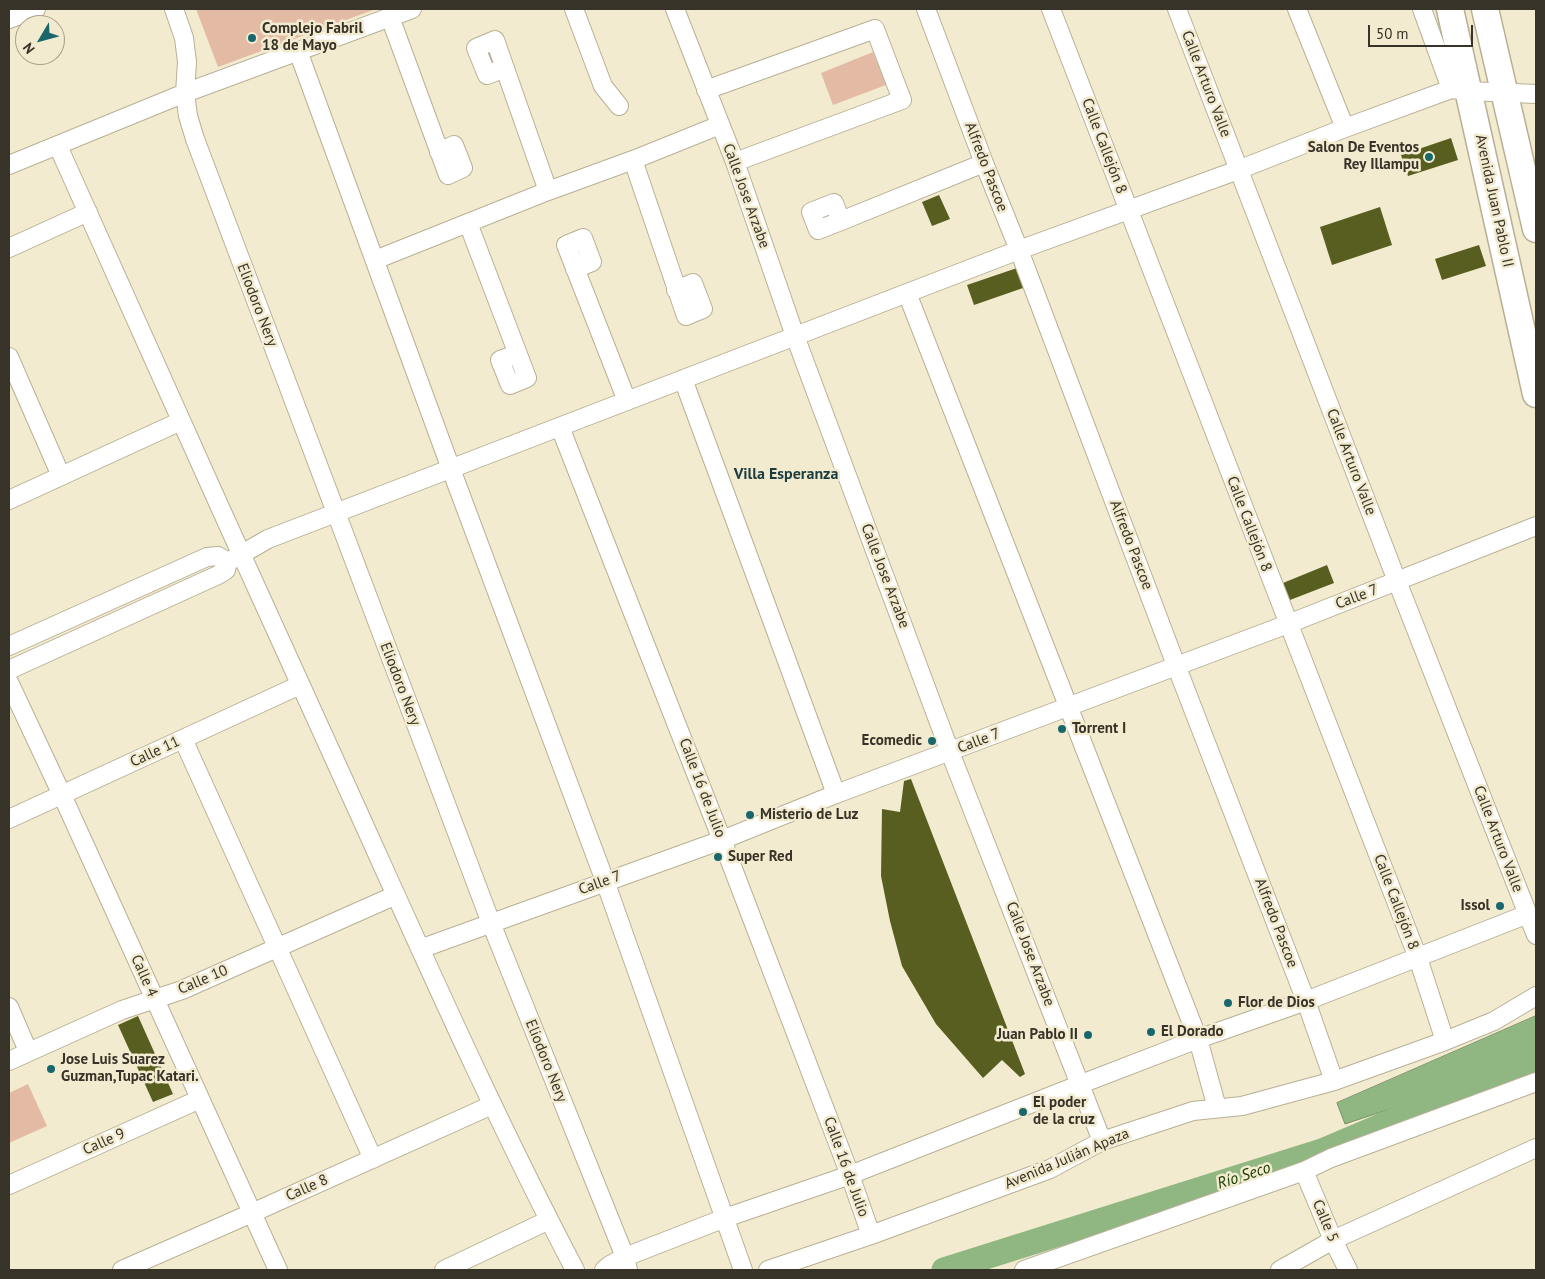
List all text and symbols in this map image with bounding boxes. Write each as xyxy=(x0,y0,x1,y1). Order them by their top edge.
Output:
north arrow xyxy=(15,15,65,65)
scale bar xyxy=(1370,15,1475,47)
place label: Complejo Fabril 18 de Mayo xyxy=(262,20,363,55)
text: 50 m xyxy=(1376,24,1409,43)
street label: Calle Arturo Valle xyxy=(1177,28,1235,140)
marker: Complejo Fabril 18 de Mayo xyxy=(246,32,258,44)
text: N xyxy=(19,39,39,58)
street label: Calle Callejón 8 xyxy=(1078,96,1130,196)
street label: Alfredo Pascoe xyxy=(961,120,1011,214)
street label: Avenida Juan Pablo II xyxy=(1471,133,1517,269)
place label: Salon De Eventos Rey Illampu xyxy=(1308,139,1419,174)
street label: Calle Jose Arzabe xyxy=(719,141,773,251)
marker: Salon De Eventos Rey Illampu xyxy=(1423,151,1435,163)
street label: Eliodoro Nery xyxy=(233,261,281,349)
street label: Calle Arturo Valle xyxy=(1322,406,1380,518)
district label: Villa Esperanza xyxy=(734,464,838,484)
street label: Calle Callejón 8 xyxy=(1223,474,1275,574)
street label: Alfredo Pascoe xyxy=(1106,498,1156,592)
street label: Calle Jose Arzabe xyxy=(857,521,913,631)
street label: Calle 7 xyxy=(1333,581,1381,613)
street label: Eliodoro Nery xyxy=(376,640,424,728)
place label: Torrent I xyxy=(1072,720,1126,738)
marker: Torrent I xyxy=(1056,723,1068,735)
street label: Calle 7 xyxy=(955,725,1003,757)
place label: Ecomedic xyxy=(862,732,922,750)
street label: Calle 11 xyxy=(127,733,183,771)
marker: Ecomedic xyxy=(926,735,938,747)
street label: Calle 16 de Julio xyxy=(675,736,729,840)
street label: Calle Arturo Valle xyxy=(1469,783,1527,895)
place label: Misterio de Luz xyxy=(760,806,858,824)
marker: Misterio de Luz xyxy=(744,809,756,821)
place label: Super Red xyxy=(728,848,793,866)
marker: Super Red xyxy=(712,851,724,863)
street label: Calle Callejón 8 xyxy=(1370,852,1422,952)
street label: Calle 7 xyxy=(576,867,624,899)
street label: Alfredo Pascoe xyxy=(1251,876,1301,970)
place label: Issol xyxy=(1461,897,1490,915)
street label: Calle Jose Arzabe xyxy=(1002,899,1058,1009)
marker: Issol xyxy=(1494,900,1506,912)
street label: Calle 4 xyxy=(127,952,161,1000)
street label: Calle 10 xyxy=(175,961,231,999)
place label: Flor de Dios xyxy=(1238,994,1315,1012)
marker: Flor de Dios xyxy=(1222,997,1234,1009)
street label: Eliodoro Nery xyxy=(521,1017,571,1105)
place label: El Dorado xyxy=(1161,1023,1224,1041)
place label: Juan Pablo II xyxy=(997,1026,1078,1044)
marker: El Dorado xyxy=(1145,1026,1157,1038)
marker: Juan Pablo II xyxy=(1082,1029,1094,1041)
place label: Jose Luis Suarez Guzman,Tupac Katari. xyxy=(61,1051,199,1086)
marker: Jose Luis Suarez Guzman,Tupac Katari. xyxy=(45,1063,57,1075)
place label: El poder de la cruz xyxy=(1033,1094,1095,1129)
marker: El poder de la cruz xyxy=(1017,1106,1029,1118)
street label: Calle 16 de Julio xyxy=(820,1115,872,1219)
street label: Calle 9 xyxy=(80,1125,128,1159)
street label: Avenida Julián Apaza xyxy=(1002,1125,1132,1193)
water label: Río Seco xyxy=(1215,1158,1273,1194)
street label: Calle 8 xyxy=(283,1171,331,1205)
street label: Calle 5 xyxy=(1308,1197,1342,1245)

